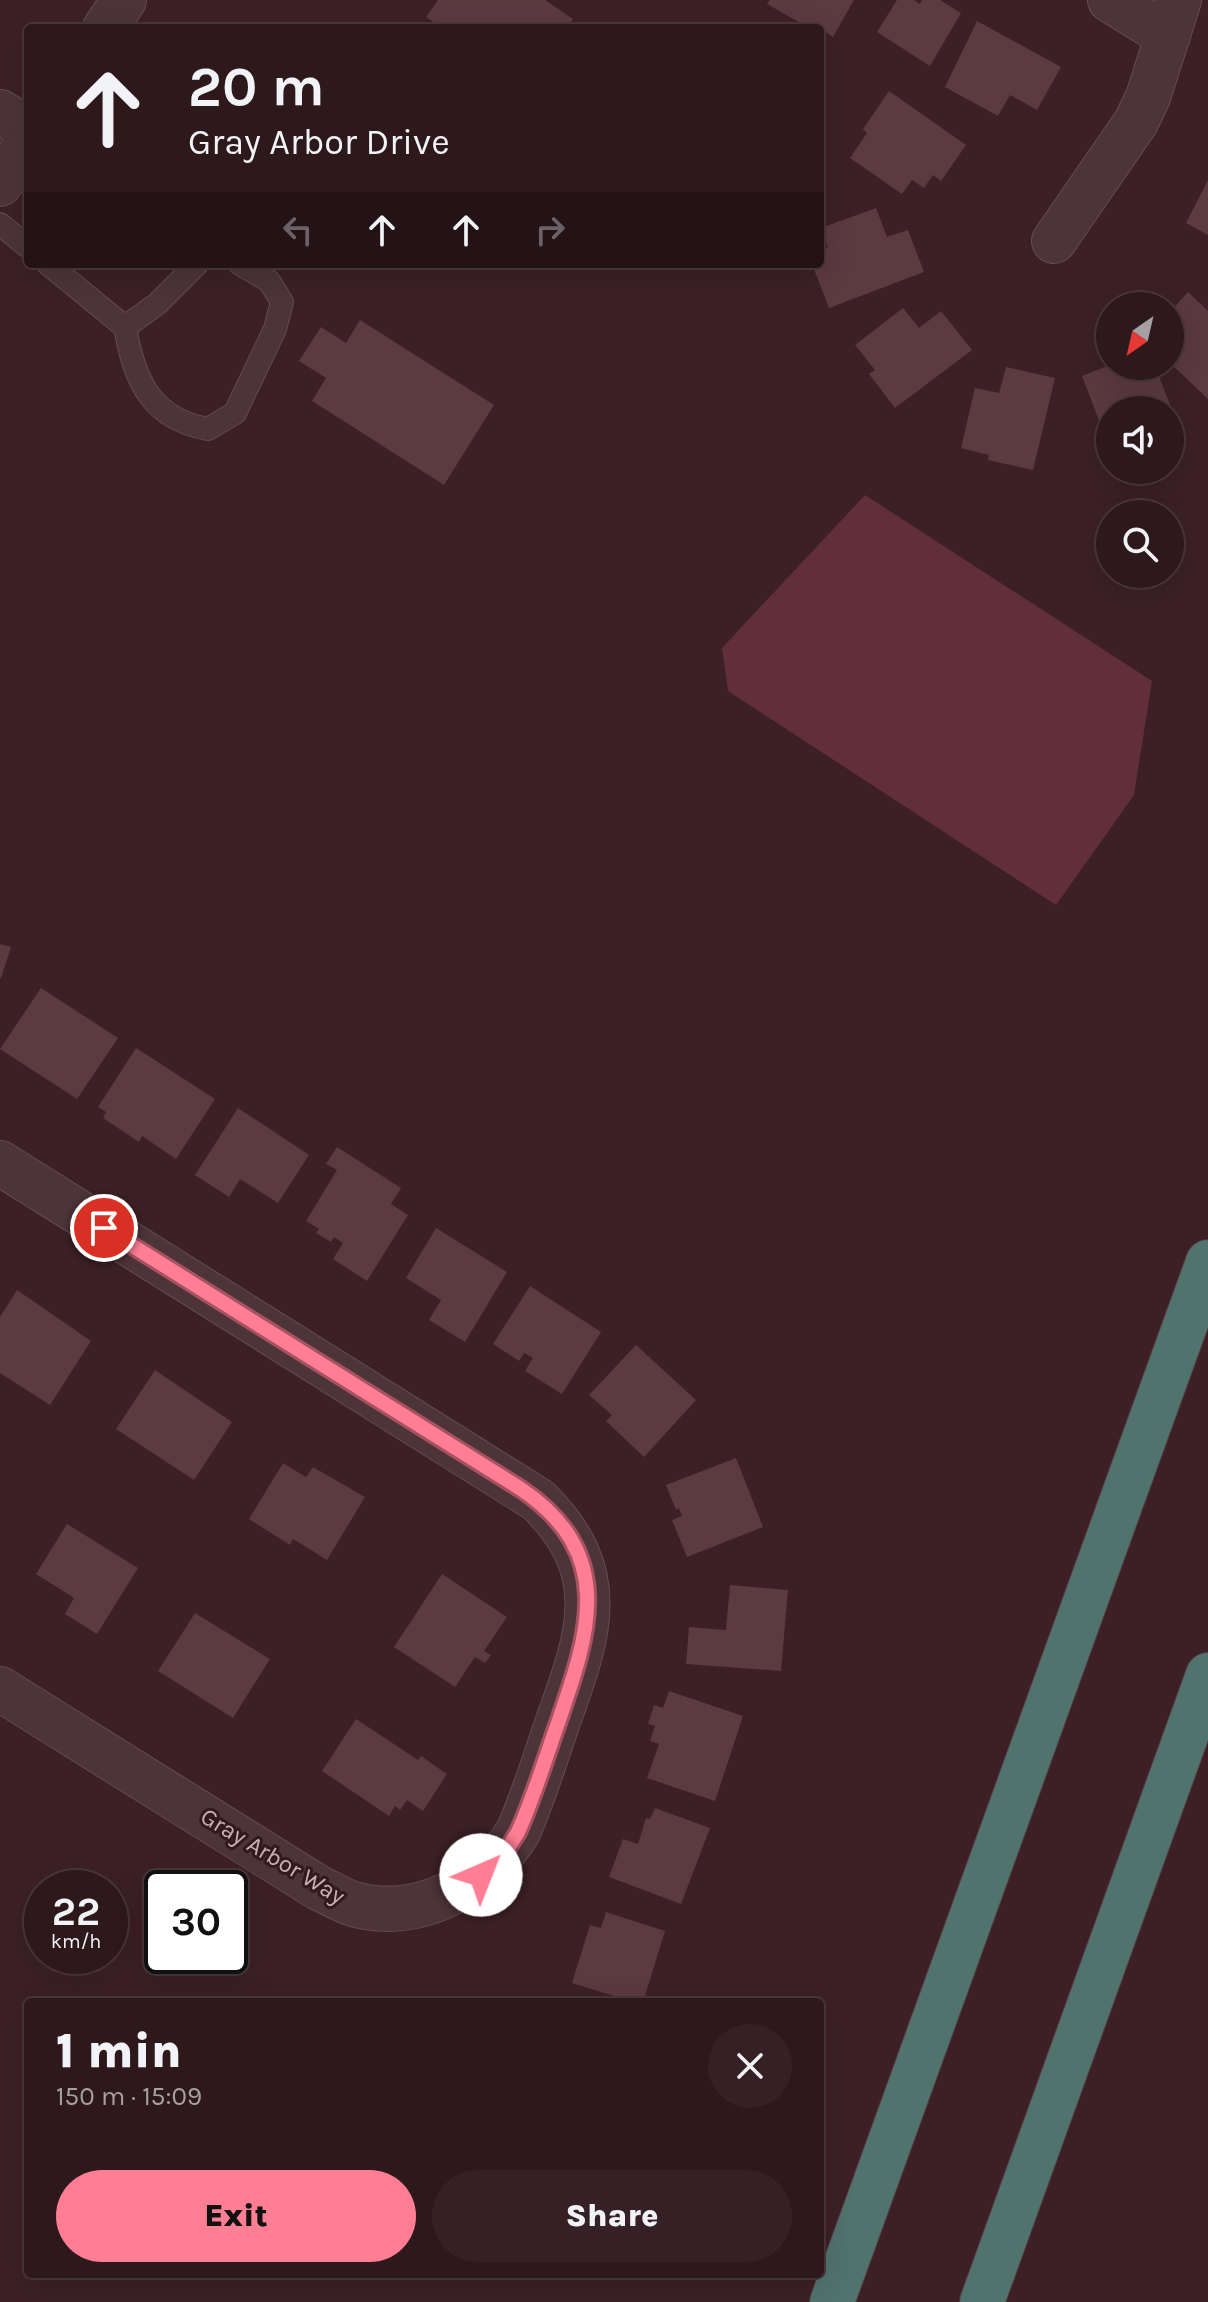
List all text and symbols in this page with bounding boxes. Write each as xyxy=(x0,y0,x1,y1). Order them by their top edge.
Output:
text: 20 m xyxy=(188,54,325,119)
icon: ahead xyxy=(56,56,160,160)
text: Gray Arbor Drive xyxy=(188,121,450,163)
icon: left xyxy=(276,208,320,252)
icon: ahead xyxy=(360,208,404,252)
icon: ahead xyxy=(444,208,488,252)
icon: right xyxy=(528,208,572,252)
north arrow xyxy=(1096,292,1184,380)
map controls xyxy=(1096,292,1184,588)
button: sound xyxy=(1096,396,1184,484)
button: search xyxy=(1096,500,1184,588)
pin xyxy=(70,1194,138,1262)
icon: arrive xyxy=(82,1206,126,1250)
street label: Gray Arbor Way xyxy=(196,1802,350,1910)
position arrow xyxy=(439,1833,523,1917)
speed limit sign: 30 xyxy=(144,1870,248,1974)
text: 22 xyxy=(52,1888,100,1935)
text: km/h xyxy=(51,1930,101,1953)
text: 1 min xyxy=(56,2023,182,2079)
button: close xyxy=(708,2024,792,2108)
text: 150 m · 15:09 xyxy=(56,2081,202,2112)
button: Exit xyxy=(56,2170,416,2262)
button: Share xyxy=(432,2170,792,2262)

